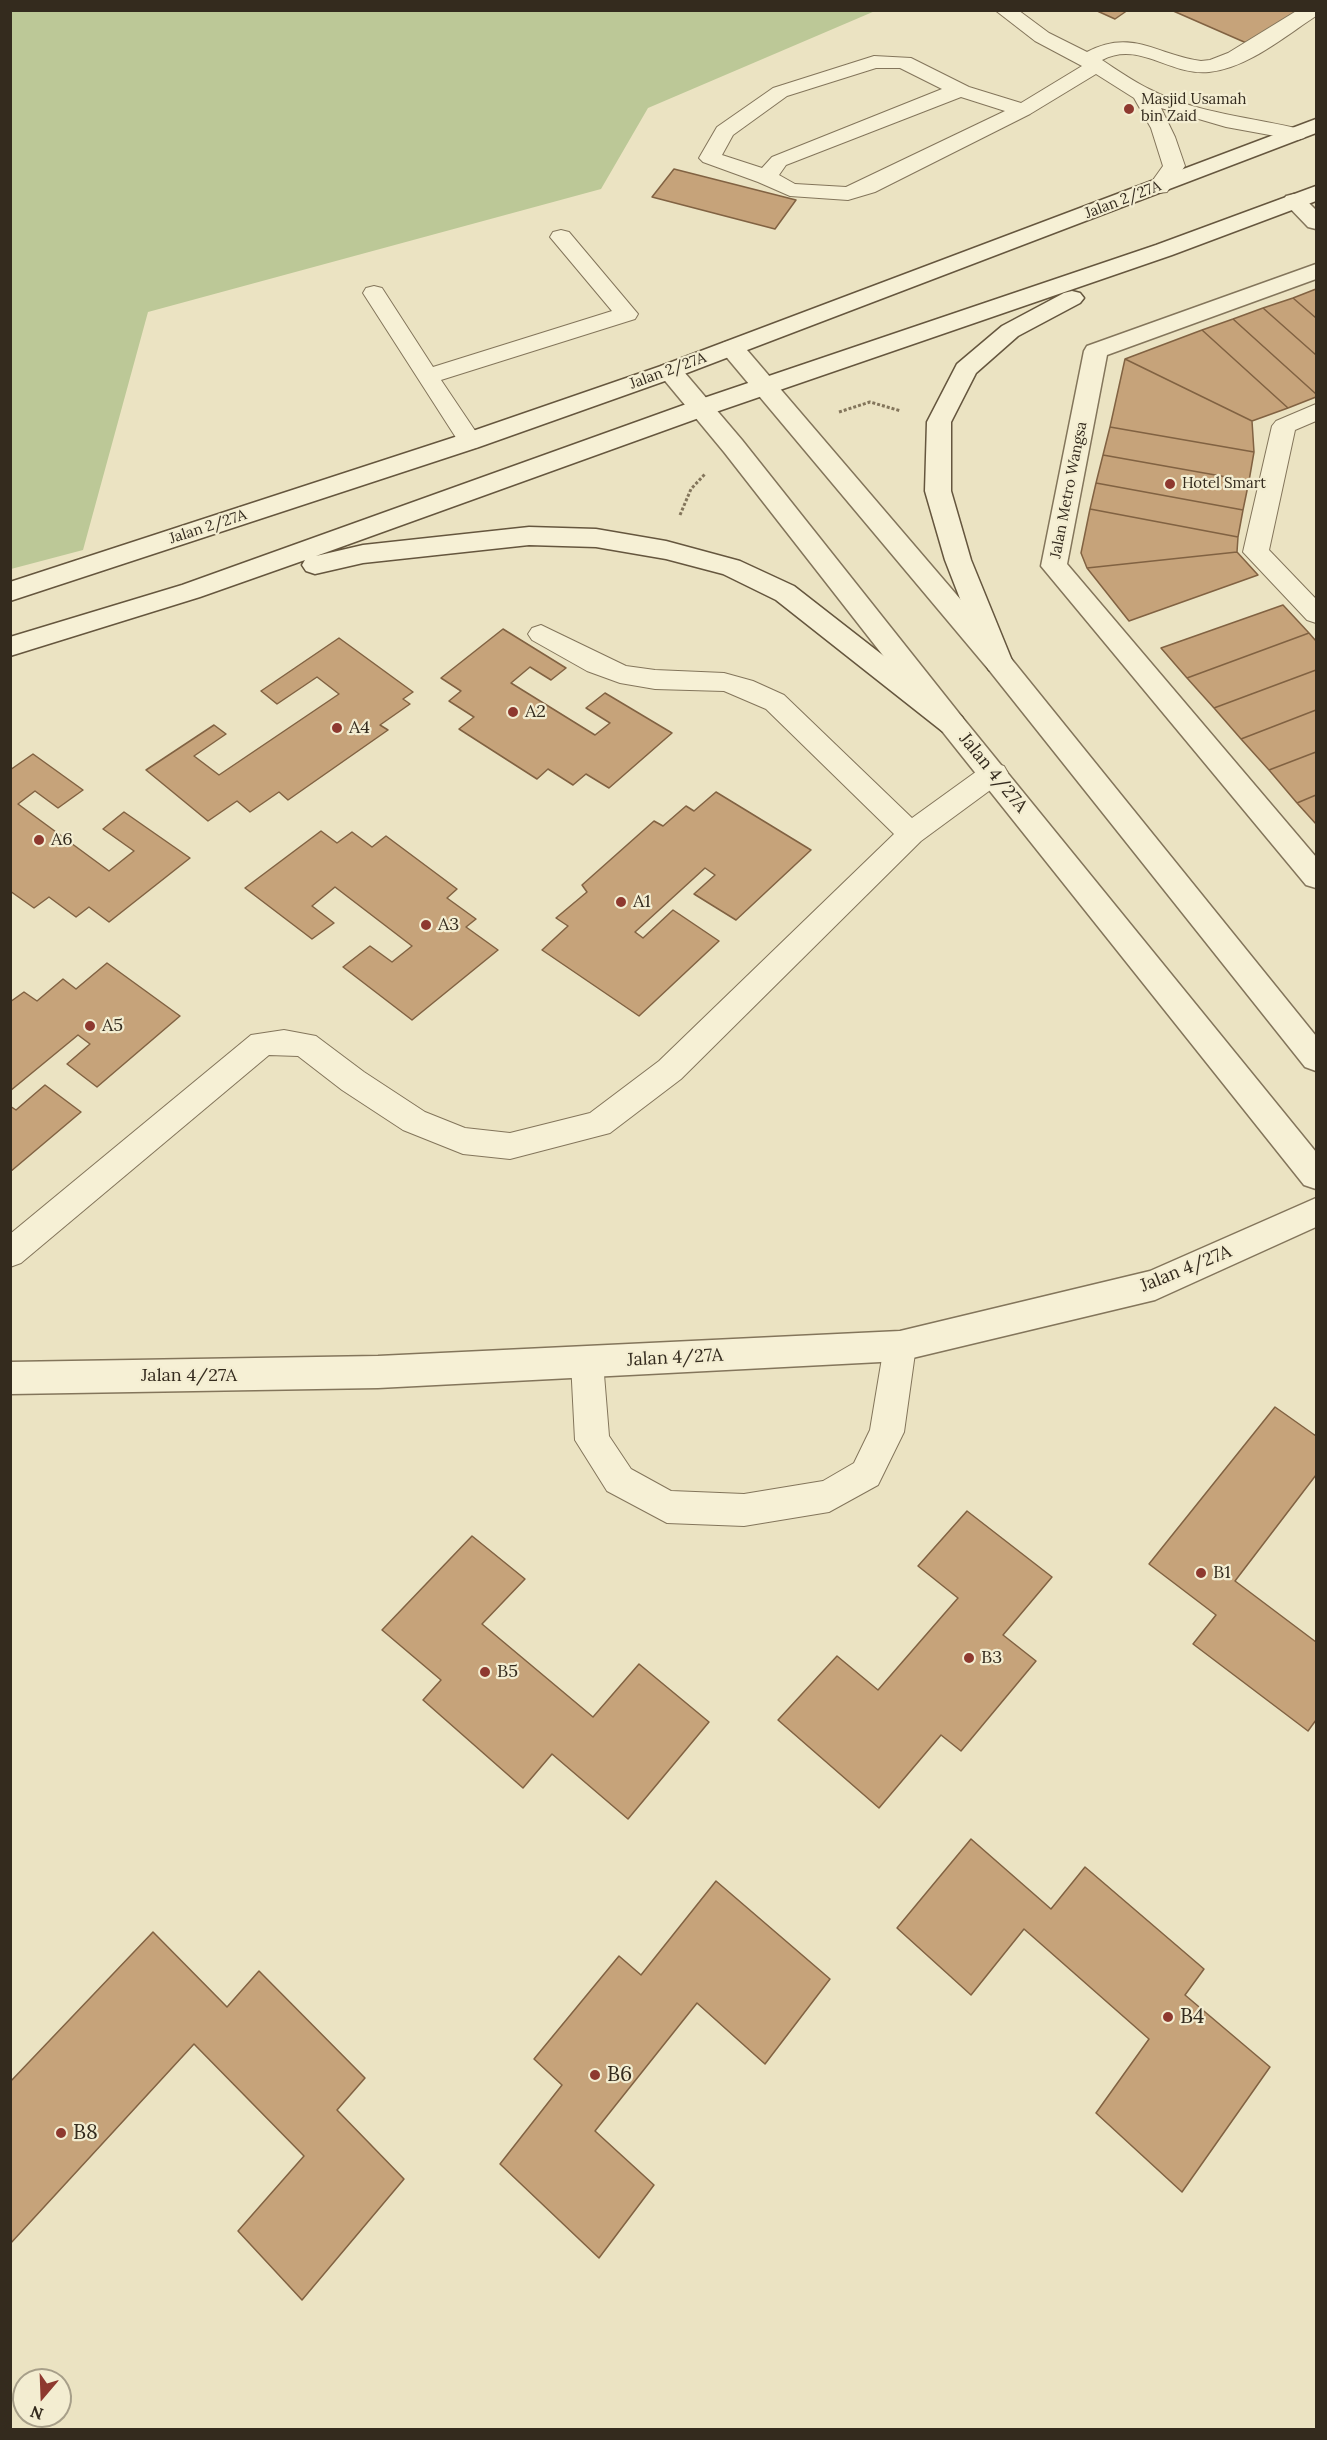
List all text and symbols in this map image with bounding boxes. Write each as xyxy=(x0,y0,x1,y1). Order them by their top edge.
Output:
place label: Masjid Usamah bin Zaid xyxy=(1141,91,1246,126)
marker: Masjid Usamah bin Zaid xyxy=(1122,102,1136,116)
street label: Jalan 2/27A xyxy=(1082,177,1164,223)
street label: Jalan 2/27A xyxy=(627,349,709,393)
street label: Jalan Metro Wangsa xyxy=(1047,420,1091,560)
place label: Hotel Smart xyxy=(1182,475,1266,493)
marker: Hotel Smart xyxy=(1163,477,1177,491)
street label: Jalan 2/27A xyxy=(167,506,249,548)
place label: A2 xyxy=(525,701,546,723)
marker: A2 xyxy=(506,705,520,719)
place label: A4 xyxy=(349,717,370,739)
marker: A4 xyxy=(330,721,344,735)
street label: Jalan 4/27A xyxy=(954,729,1032,817)
place label: A6 xyxy=(51,829,73,851)
marker: A6 xyxy=(32,833,46,847)
place label: A1 xyxy=(633,891,651,913)
marker: A1 xyxy=(614,895,628,909)
place label: A3 xyxy=(438,914,459,936)
marker: A3 xyxy=(419,918,433,932)
place label: A5 xyxy=(102,1015,123,1037)
marker: A5 xyxy=(83,1019,97,1033)
street label: Jalan 4/27A xyxy=(1137,1241,1235,1297)
street label: Jalan 4/27A xyxy=(626,1345,724,1371)
street label: Jalan 4/27A xyxy=(141,1365,237,1387)
place label: B1 xyxy=(1213,1562,1231,1584)
marker: B1 xyxy=(1194,1566,1208,1580)
place label: B3 xyxy=(981,1647,1002,1669)
marker: B3 xyxy=(962,1651,976,1665)
place label: B5 xyxy=(497,1661,518,1683)
marker: B5 xyxy=(478,1665,492,1679)
place label: B4 xyxy=(1180,2004,1204,2030)
marker: B4 xyxy=(1161,2010,1175,2024)
place label: B6 xyxy=(607,2062,632,2088)
marker: B6 xyxy=(588,2068,602,2082)
place label: B8 xyxy=(73,2120,98,2146)
marker: B8 xyxy=(54,2126,68,2140)
north arrow xyxy=(12,2368,72,2428)
text: N xyxy=(28,2402,46,2425)

